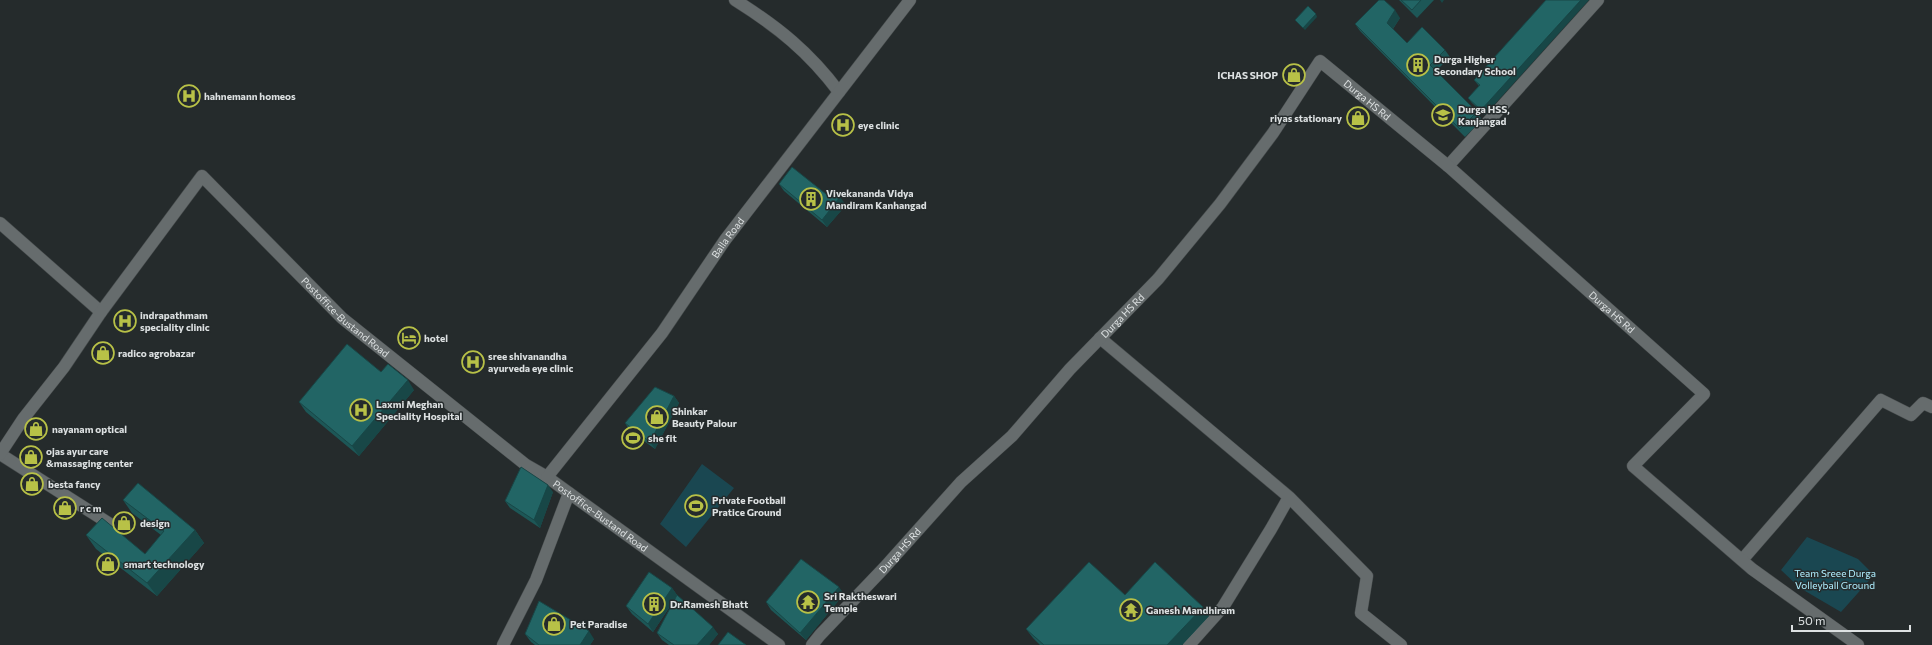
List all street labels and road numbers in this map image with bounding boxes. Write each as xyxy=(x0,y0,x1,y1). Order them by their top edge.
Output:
street label: Durga HS Rd xyxy=(1341,77,1393,123)
street label: Balla Road xyxy=(709,215,746,260)
street label: Postoffice-Bustand Road xyxy=(299,275,392,360)
street label: Durga HS Rd xyxy=(1587,289,1637,336)
street label: Durga HS Rd xyxy=(1098,291,1147,340)
street label: Postoffice-Bustand Road xyxy=(551,477,650,554)
street label: Durga HS Rd xyxy=(876,525,923,576)

